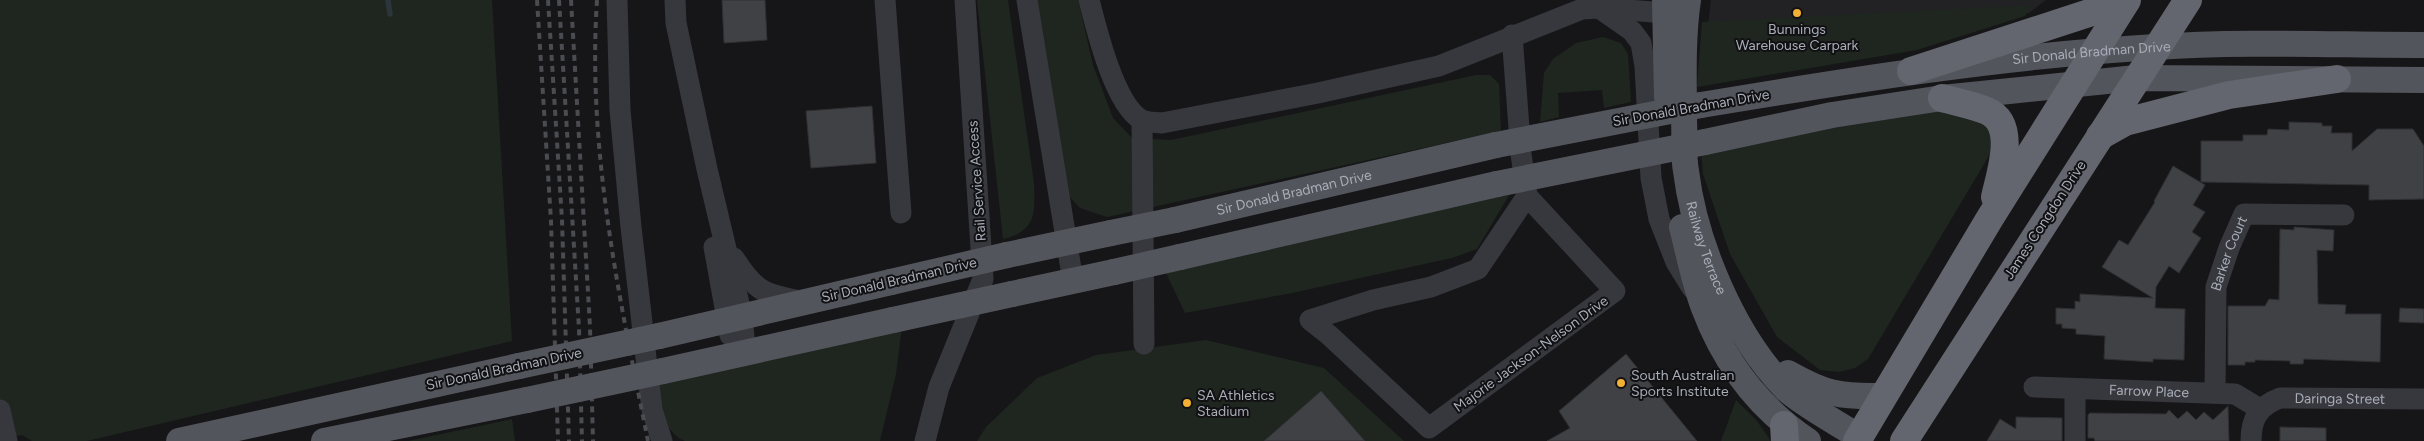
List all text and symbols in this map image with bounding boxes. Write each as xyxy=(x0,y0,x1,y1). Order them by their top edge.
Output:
marker: Bunnings Warehouse Carpark xyxy=(1791,7,1803,19)
place label: Bunnings Warehouse Carpark xyxy=(1736,21,1859,54)
street label: Sir Donald Bradman Drive xyxy=(2011,38,2171,68)
street label: Sir Donald Bradman Drive xyxy=(1611,86,1771,130)
street label: Rail Service Access xyxy=(964,120,990,242)
street label: James Congdon Drive xyxy=(2000,157,2090,283)
street label: Sir Donald Bradman Drive xyxy=(1214,166,1373,219)
street label: Railway Terrace xyxy=(1683,200,1731,297)
street label: Barker Court xyxy=(2207,213,2251,293)
street label: Sir Donald Bradman Drive xyxy=(820,254,979,306)
street label: Majorie Jackson-Nelson Drive xyxy=(1450,292,1612,416)
street label: Sir Donald Bradman Drive xyxy=(425,344,584,394)
place label: South Australian Sports Institute xyxy=(1631,367,1735,400)
marker: South Australian Sports Institute xyxy=(1615,377,1627,389)
street label: Farrow Place xyxy=(2109,381,2190,401)
place label: SA Athletics Stadium xyxy=(1197,387,1274,420)
street label: Daringa Street xyxy=(2294,390,2385,407)
marker: SA Athletics Stadium xyxy=(1181,397,1193,409)

